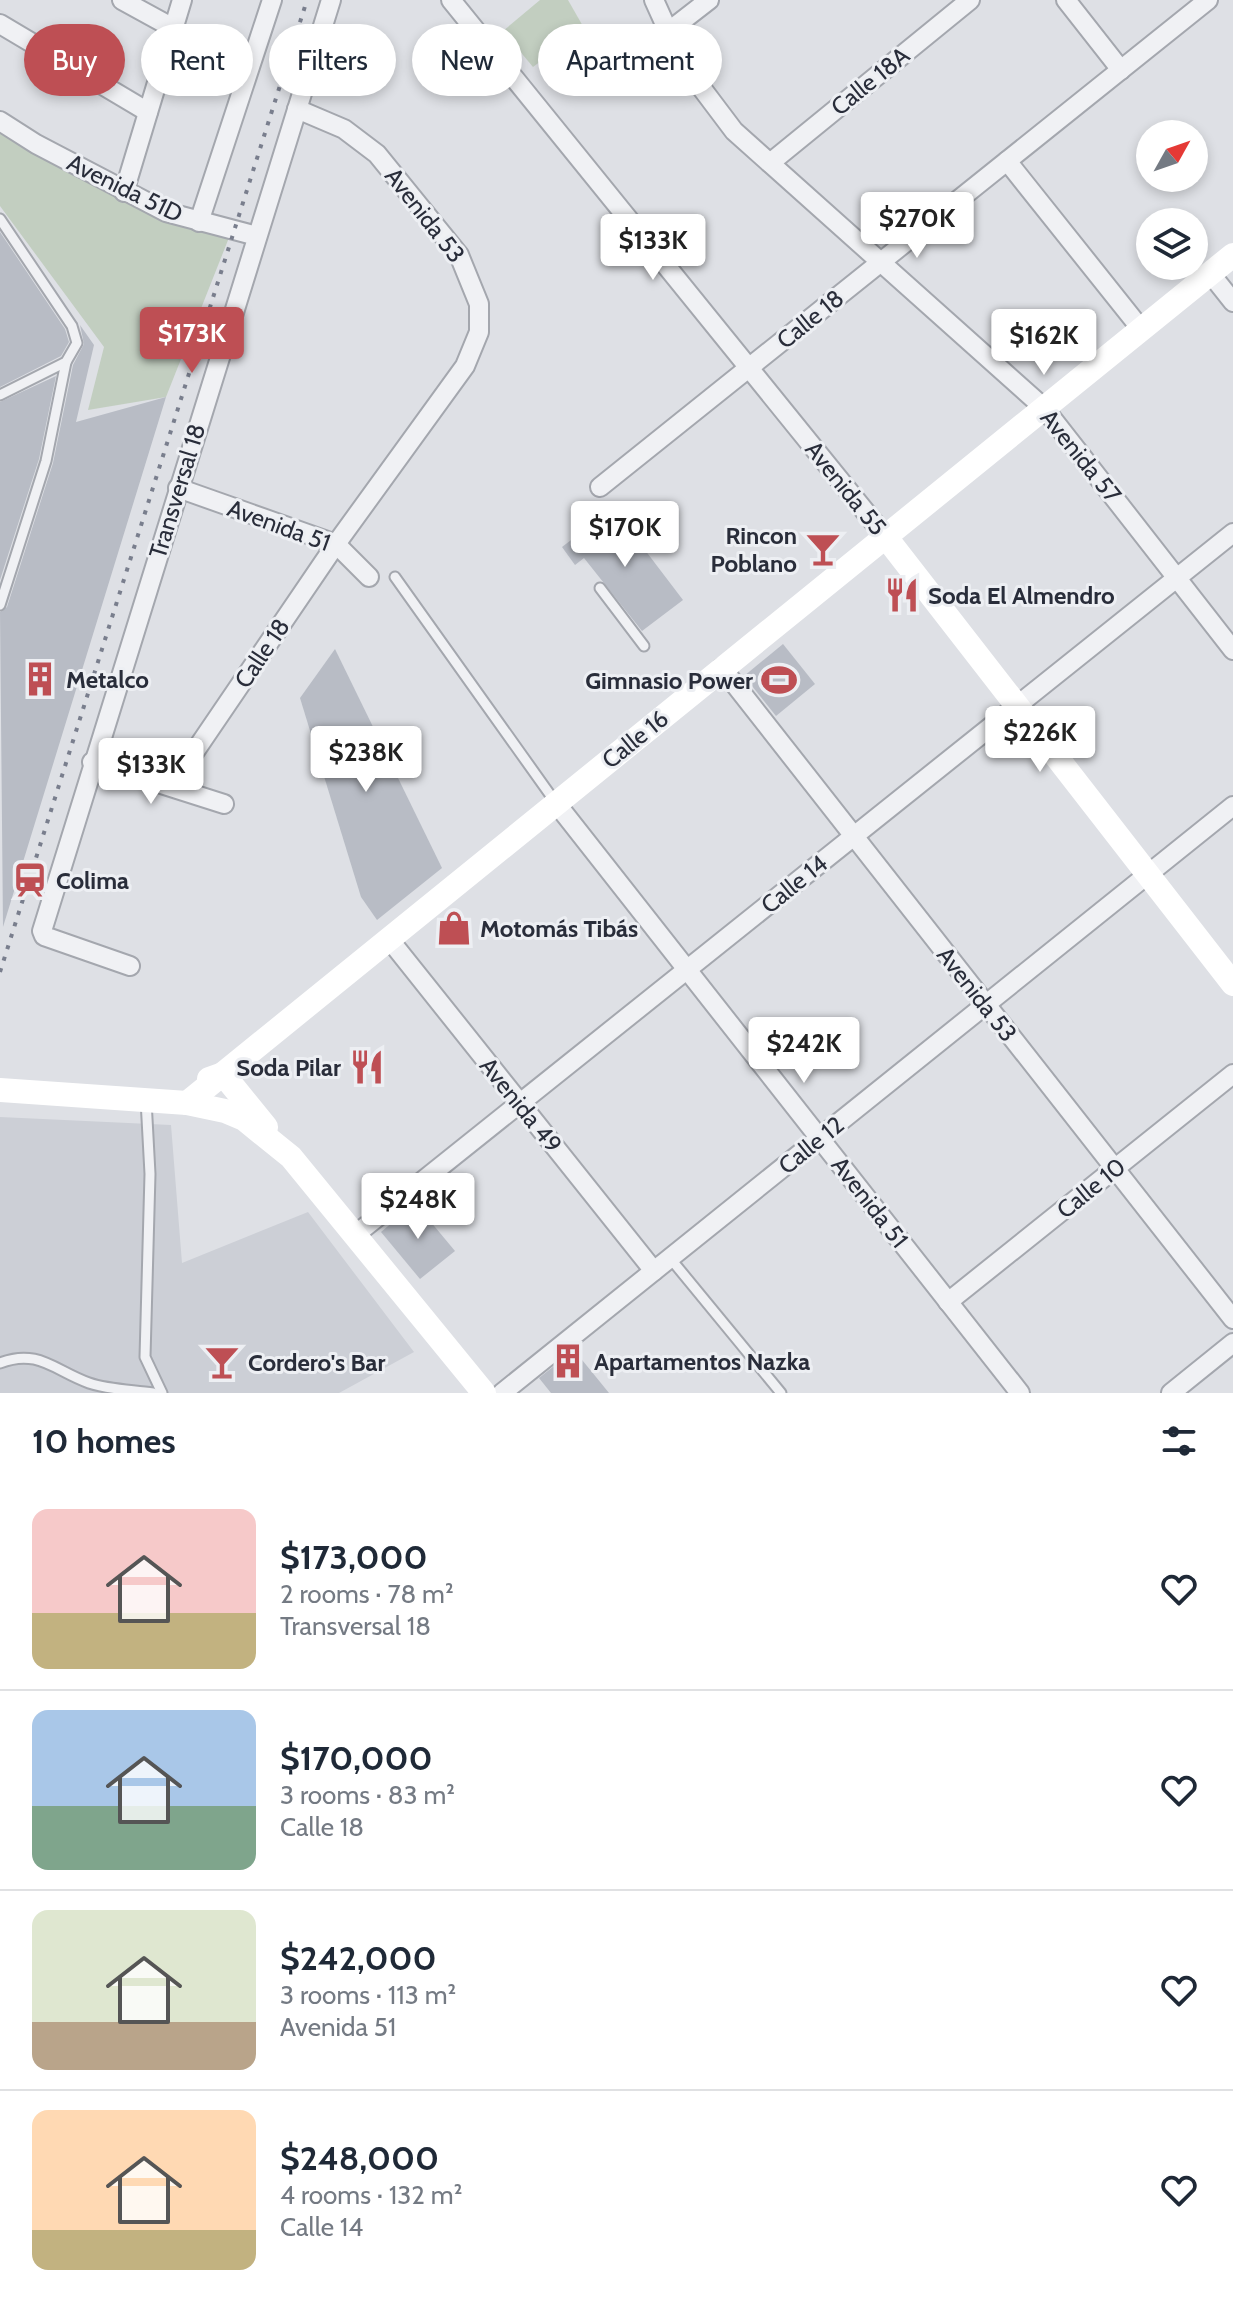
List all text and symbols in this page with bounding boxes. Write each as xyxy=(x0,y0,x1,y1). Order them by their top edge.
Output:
chip: Buy xyxy=(24,24,125,96)
chip: Rent xyxy=(141,24,253,96)
chip: Filters xyxy=(269,24,396,96)
chip: New xyxy=(412,24,522,96)
chip: Apartment xyxy=(538,24,722,96)
street label: Calle 18A xyxy=(825,41,915,121)
north arrow xyxy=(1136,120,1208,192)
map controls xyxy=(1136,120,1208,280)
street label: Avenida 51D xyxy=(63,148,187,228)
street label: Avenida 53 xyxy=(379,162,471,268)
pin: $270K xyxy=(861,192,973,260)
text: $270K xyxy=(879,202,955,234)
button: layers xyxy=(1136,208,1208,280)
pin: $133K xyxy=(597,214,709,282)
text: $133K xyxy=(618,224,688,256)
street label: Calle 18 xyxy=(771,283,849,355)
pin: $173K xyxy=(136,307,248,375)
pin: $162K xyxy=(988,309,1100,377)
text: $173K xyxy=(158,317,226,349)
text: $162K xyxy=(1009,319,1079,351)
street label: Avenida 57 xyxy=(1035,404,1127,508)
street label: Transversal 18 xyxy=(143,420,211,562)
street label: Avenida 55 xyxy=(799,435,893,541)
street label: Avenida 51 xyxy=(224,493,334,557)
pin: $170K xyxy=(569,501,681,569)
text: $170K xyxy=(589,511,661,543)
place label: Rincon Poblano xyxy=(710,521,797,578)
bar icon: Rincon Poblano xyxy=(804,530,842,568)
restaurant icon: Soda El Almendro xyxy=(883,576,921,614)
place label: Soda El Almendro xyxy=(928,581,1115,610)
street label: Calle 18 xyxy=(228,613,296,693)
building icon: Metalco xyxy=(21,660,59,698)
sports icon: Gimnasio Power xyxy=(760,661,798,699)
place label: Metalco xyxy=(66,665,149,694)
place label: Gimnasio Power xyxy=(585,666,753,695)
street label: Calle 16 xyxy=(596,704,674,774)
pin: $226K xyxy=(984,706,1096,774)
text: $226K xyxy=(1003,716,1077,748)
pin: $238K xyxy=(310,726,422,794)
text: $238K xyxy=(329,736,403,768)
pin: $133K xyxy=(95,738,207,806)
text: $133K xyxy=(116,748,186,780)
street label: Calle 14 xyxy=(755,848,833,919)
station icon: Colima xyxy=(11,861,49,899)
place label: Colima xyxy=(56,866,129,895)
shop icon: Motomás Tibás xyxy=(435,909,473,947)
place label: Motomás Tibás xyxy=(480,914,638,943)
street label: Avenida 53 xyxy=(931,941,1023,1047)
pin: $242K xyxy=(748,1017,860,1085)
text: $242K xyxy=(766,1027,842,1059)
restaurant icon: Soda Pilar xyxy=(348,1048,386,1086)
street label: Avenida 49 xyxy=(474,1052,568,1158)
place label: Soda Pilar xyxy=(236,1053,341,1082)
street label: Calle 12 xyxy=(772,1110,850,1180)
street label: Avenida 51 xyxy=(826,1151,914,1253)
street label: Calle 10 xyxy=(1051,1152,1131,1224)
pin: $248K xyxy=(362,1173,474,1241)
text: $248K xyxy=(380,1183,457,1215)
building icon: Apartamentos Nazka xyxy=(549,1342,587,1380)
bar icon: Cordero's Bar xyxy=(203,1343,241,1381)
place label: Apartamentos Nazka xyxy=(594,1347,810,1376)
place label: Cordero's Bar xyxy=(248,1348,385,1377)
icon: filters xyxy=(1157,1419,1201,1463)
text: 10 homes xyxy=(32,1420,176,1462)
text: $173,000 xyxy=(280,1536,428,1578)
icon: home xyxy=(96,1541,192,1637)
icon: heart xyxy=(1157,1567,1201,1611)
text: 2 rooms · 78 m² xyxy=(280,1578,454,1610)
text: Transversal 18 xyxy=(280,1610,431,1642)
text: $170,000 xyxy=(280,1737,433,1779)
icon: home xyxy=(96,1742,192,1838)
icon: heart xyxy=(1157,1768,1201,1812)
text: 3 rooms · 83 m² xyxy=(280,1779,455,1811)
text: Calle 18 xyxy=(280,1811,364,1843)
text: $242,000 xyxy=(280,1937,436,1979)
icon: home xyxy=(96,1942,192,2038)
icon: heart xyxy=(1157,1968,1201,2012)
text: 3 rooms · 113 m² xyxy=(280,1979,456,2011)
text: Avenida 51 xyxy=(280,2011,396,2043)
text: $248,000 xyxy=(280,2137,439,2179)
icon: home xyxy=(96,2142,192,2238)
icon: heart xyxy=(1157,2168,1201,2212)
text: 4 rooms · 132 m² xyxy=(280,2179,462,2211)
text: Calle 14 xyxy=(280,2211,363,2243)

